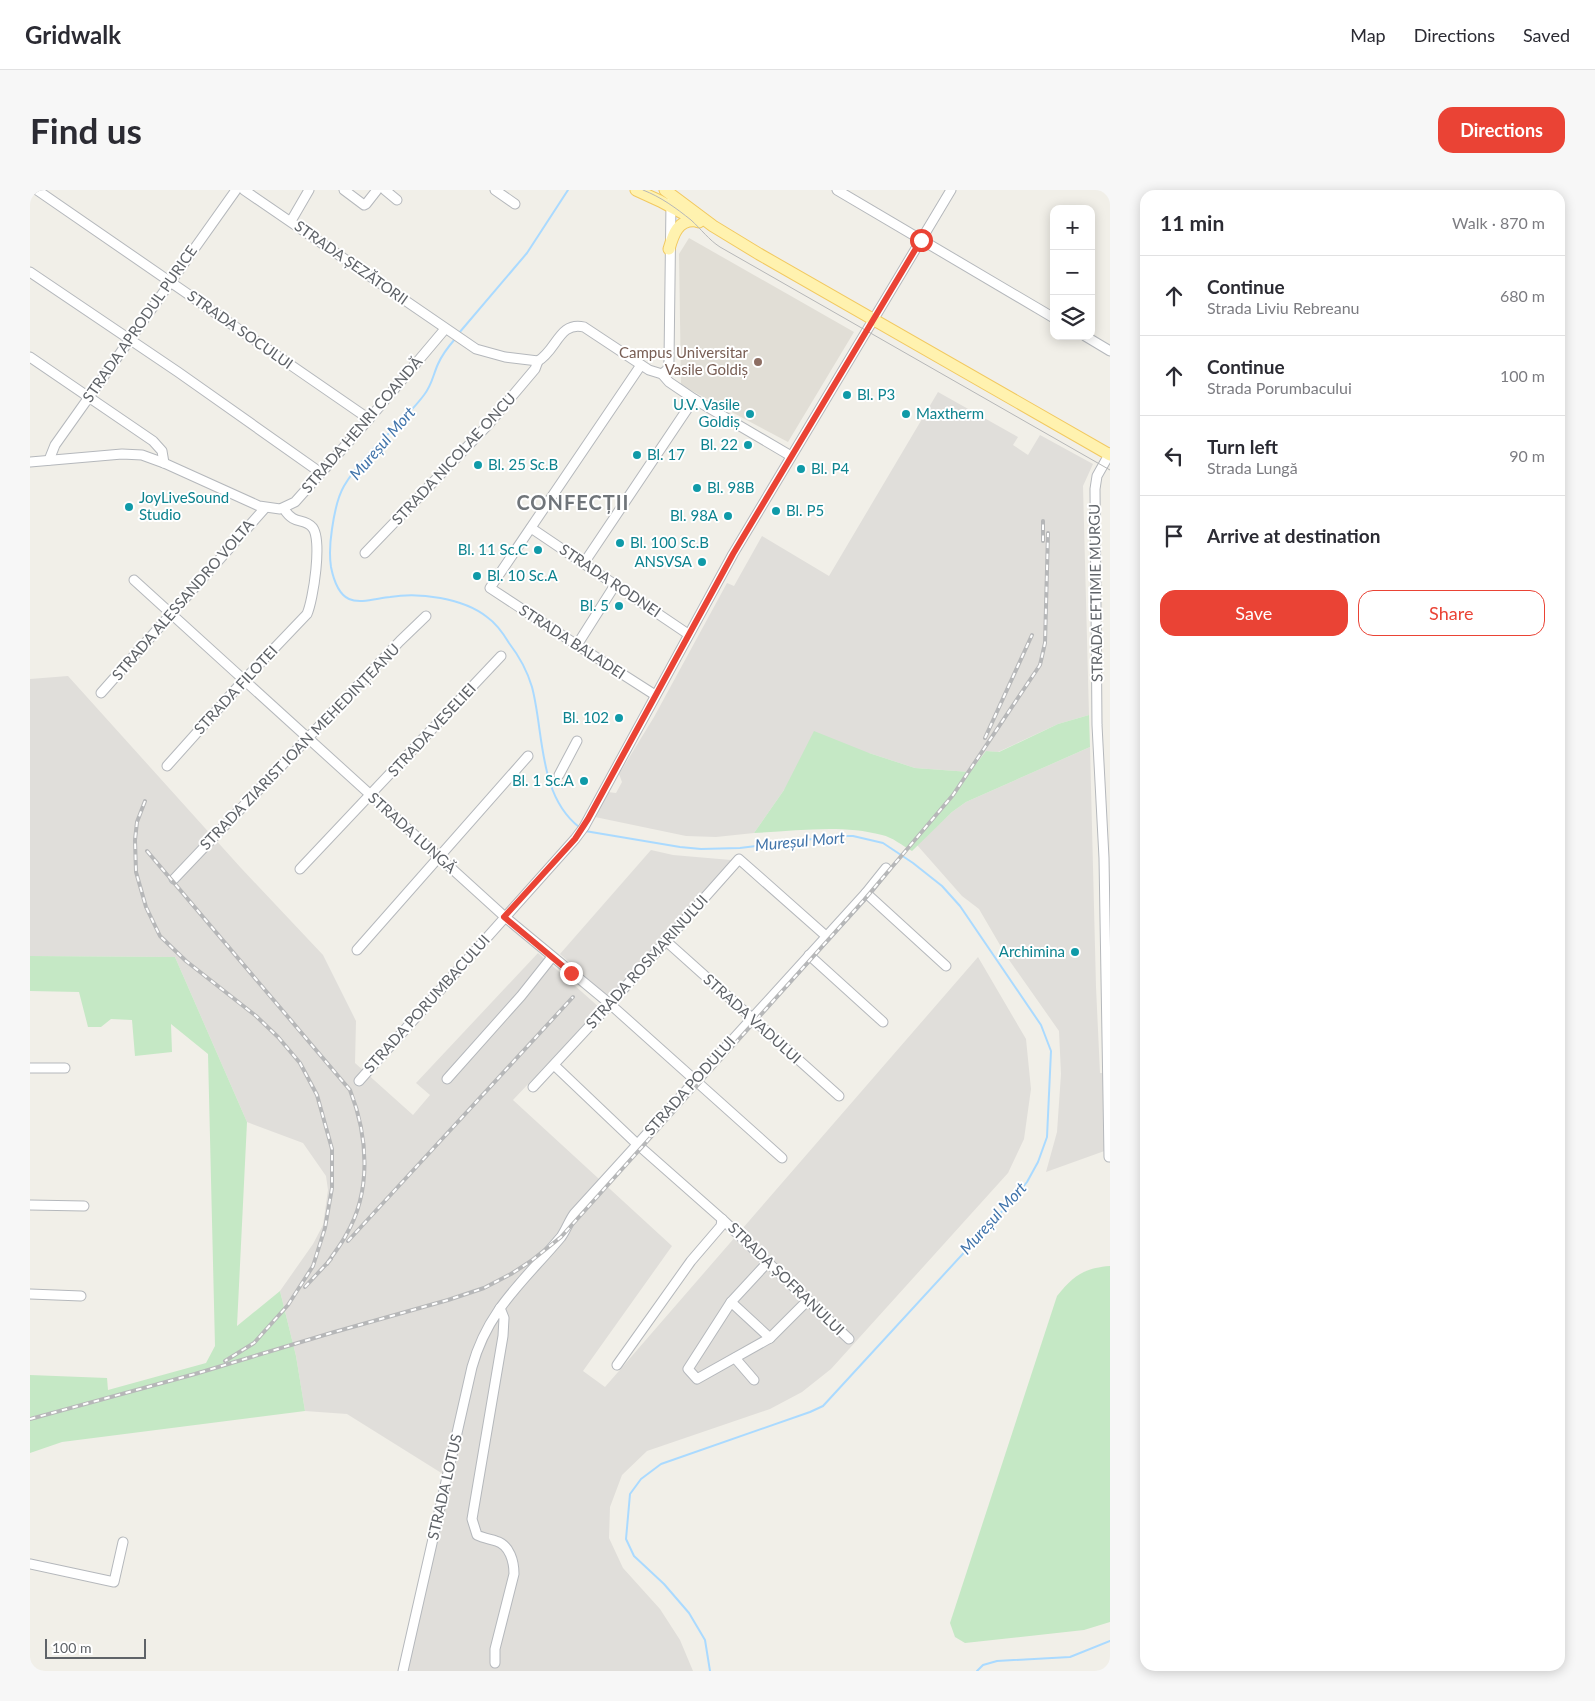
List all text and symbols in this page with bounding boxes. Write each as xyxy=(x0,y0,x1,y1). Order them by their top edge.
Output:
text: Gridwalk xyxy=(25,20,121,49)
text: Map xyxy=(1350,24,1386,46)
text: Directions xyxy=(1414,24,1495,46)
text: Saved xyxy=(1523,24,1570,46)
button: Directions xyxy=(1438,107,1565,153)
text: Find us xyxy=(30,109,142,151)
map controls xyxy=(1050,205,1095,340)
button: + xyxy=(1050,205,1095,250)
text: 11 min xyxy=(1160,210,1224,235)
text: Walk · 870 m xyxy=(1452,213,1545,232)
street label: STRADA ȘEZĂTORII xyxy=(291,216,412,308)
route start xyxy=(910,229,933,252)
street label: STRADA APRODUL PURICE xyxy=(78,242,200,405)
button: − xyxy=(1050,250,1095,295)
text: Continue xyxy=(1207,275,1285,298)
icon: ahead xyxy=(1160,282,1188,310)
street label: STRADA SOCULUI xyxy=(184,286,297,372)
text: 680 m xyxy=(1500,286,1545,305)
button: layers xyxy=(1050,295,1095,340)
text: Strada Liviu Rebreanu xyxy=(1207,298,1360,317)
place label: Campus Universitar Vasile Goldiș xyxy=(619,343,749,378)
street label: STRADA HENRI COANDĂ xyxy=(297,352,426,496)
text: Continue xyxy=(1207,355,1285,378)
marker: Campus Universitar Vasile Goldiș xyxy=(752,356,764,368)
icon: ahead xyxy=(1160,362,1188,390)
text: 100 m xyxy=(1500,366,1545,385)
text: Strada Porumbacului xyxy=(1207,378,1352,397)
place label: Bl. P3 xyxy=(857,385,895,403)
street label: STRADA NICOLAE ONCU xyxy=(388,389,519,528)
marker: Bl. P3 xyxy=(841,389,853,401)
place label: U.V. Vasile Goldiș xyxy=(673,395,740,430)
water label: Mureșul Mort xyxy=(345,402,419,483)
place label: Maxtherm xyxy=(916,404,984,422)
marker: U.V. Vasile Goldiș xyxy=(744,408,756,420)
marker: Maxtherm xyxy=(900,408,912,420)
place label: Bl. 22 xyxy=(700,435,738,453)
text: Turn left xyxy=(1207,435,1278,458)
marker: Bl. 22 xyxy=(742,439,754,451)
icon: left xyxy=(1160,442,1188,470)
place label: Bl. 17 xyxy=(647,445,685,463)
text: 90 m xyxy=(1509,446,1545,465)
marker: Bl. 17 xyxy=(631,449,643,461)
place label: Bl. 25 Sc.B xyxy=(488,455,558,473)
text: Strada Lungă xyxy=(1207,458,1298,477)
marker: Bl. 25 Sc.B xyxy=(472,459,484,471)
place label: Bl. P4 xyxy=(811,459,849,477)
marker: Bl. P4 xyxy=(795,463,807,475)
place label: Bl. 98B xyxy=(707,478,755,496)
marker: Bl. 98B xyxy=(691,482,703,494)
place label: JoyLiveSound Studio xyxy=(139,488,229,523)
district label: CONFECȚII xyxy=(516,490,630,514)
marker: JoyLiveSound Studio xyxy=(123,501,135,513)
place label: Bl. P5 xyxy=(786,501,824,519)
street label: STRADA EFTIMIE MURGU xyxy=(1084,504,1106,682)
marker: Bl. P5 xyxy=(770,505,782,517)
place label: Bl. 98A xyxy=(670,506,719,524)
marker: Bl. 98A xyxy=(722,510,734,522)
street label: STRADA ALESSANDRO VOLTA xyxy=(108,515,257,683)
icon: arrive xyxy=(1160,522,1188,550)
text: Arrive at destination xyxy=(1207,524,1380,547)
place label: Bl. 100 Sc.B xyxy=(630,533,709,551)
marker: Bl. 100 Sc.B xyxy=(614,537,626,549)
place label: Bl. 11 Sc.C xyxy=(458,540,528,558)
street label: STRADA RODNEI xyxy=(557,540,665,621)
marker: Bl. 11 Sc.C xyxy=(532,544,544,556)
place label: ANSVSA xyxy=(634,552,693,570)
marker: ANSVSA xyxy=(696,556,708,568)
place label: Bl. 10 Sc.A xyxy=(487,566,559,584)
marker: Bl. 10 Sc.A xyxy=(471,570,483,582)
button: Save xyxy=(1160,590,1348,636)
button: Share xyxy=(1358,590,1545,636)
place label: Bl. 5 xyxy=(580,596,609,614)
street label: STRADA BALADEI xyxy=(516,600,629,682)
marker: Bl. 5 xyxy=(613,600,625,612)
street label: STRADA ZIARIST IOAN MEHEDINȚEANU xyxy=(196,639,403,853)
street label: STRADA FILOTEI xyxy=(190,641,281,737)
street label: STRADA VESELIEI xyxy=(383,679,479,780)
place label: Bl. 102 xyxy=(562,708,609,726)
marker: Bl. 102 xyxy=(613,712,625,724)
place label: Bl. 1 Sc.A xyxy=(512,771,575,789)
marker: Bl. 1 Sc.A xyxy=(578,775,590,787)
street label: STRADA LUNGĂ xyxy=(365,788,461,877)
water label: Mureșul Mort xyxy=(754,827,846,854)
street label: STRADA ROSMARINULUI xyxy=(582,891,711,1032)
street label: STRADA PORUMBACULUI xyxy=(360,931,493,1076)
place label: Archimina xyxy=(999,942,1065,960)
marker: Archimina xyxy=(1069,946,1081,958)
route end xyxy=(560,962,583,985)
street label: STRADA VADULUI xyxy=(700,970,805,1067)
street label: STRADA PODULUI xyxy=(640,1032,738,1139)
water label: Mureșul Mort xyxy=(955,1178,1030,1258)
street label: STRADA ȘOFRANULUI xyxy=(725,1218,848,1338)
street label: STRADA LOTUS xyxy=(423,1432,465,1541)
scale bar xyxy=(45,1636,146,1659)
text: 100 m xyxy=(52,1639,91,1656)

